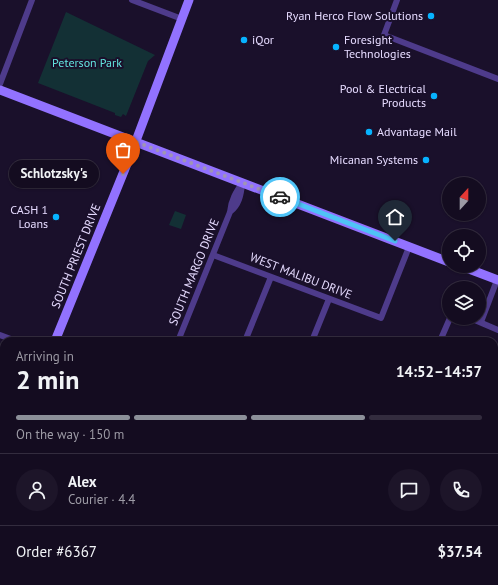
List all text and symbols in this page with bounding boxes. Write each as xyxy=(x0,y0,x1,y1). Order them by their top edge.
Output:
place label: Ryan Herco Flow Solutions xyxy=(286,8,423,23)
marker: Ryan Herco Flow Solutions xyxy=(426,11,436,21)
place label: iQor xyxy=(252,32,274,47)
place label: Foresight Technologies xyxy=(344,32,411,61)
marker: iQor xyxy=(239,35,249,45)
marker: Foresight Technologies xyxy=(331,42,341,52)
park label: Peterson Park xyxy=(52,55,122,70)
place label: Pool & Electrical Products xyxy=(340,81,426,110)
marker: Pool & Electrical Products xyxy=(429,91,439,101)
place label: Advantage Mail xyxy=(377,124,457,139)
marker: Advantage Mail xyxy=(364,127,374,137)
pin xyxy=(106,133,140,174)
icon: bag xyxy=(112,139,134,161)
place label: Micanan Systems xyxy=(330,152,418,167)
marker: Micanan Systems xyxy=(421,155,431,165)
callout: Schlotzsky's xyxy=(9,160,99,188)
text: Schlotzsky's xyxy=(20,165,88,182)
courier xyxy=(260,177,300,217)
north arrow xyxy=(442,177,486,221)
map controls xyxy=(442,177,486,325)
icon: car xyxy=(269,186,291,208)
pin xyxy=(378,200,412,241)
street label: SOUTH PRIEST DRIVE xyxy=(48,201,103,310)
place label: CASH 1 Loans xyxy=(10,202,48,231)
icon: home xyxy=(384,206,406,228)
marker: CASH 1 Loans xyxy=(51,212,61,222)
street label: SOUTH MARGO DRIVE xyxy=(165,216,222,327)
button: locate xyxy=(442,229,486,273)
street label: WEST MALIBU DRIVE xyxy=(248,249,354,302)
button: layers xyxy=(442,281,486,325)
text: Arriving in xyxy=(16,348,74,365)
text: 14:52–14:57 xyxy=(396,362,482,381)
text: 2 min xyxy=(16,363,79,396)
text: On the way · 150 m xyxy=(16,426,124,443)
button: person xyxy=(16,469,58,511)
button: chat xyxy=(388,469,430,511)
button: phone xyxy=(440,469,482,511)
text: Alex xyxy=(68,472,97,491)
text: Courier · 4.4 xyxy=(68,491,135,508)
text: Order #6367 xyxy=(16,542,97,561)
text: $37.54 xyxy=(438,542,482,561)

